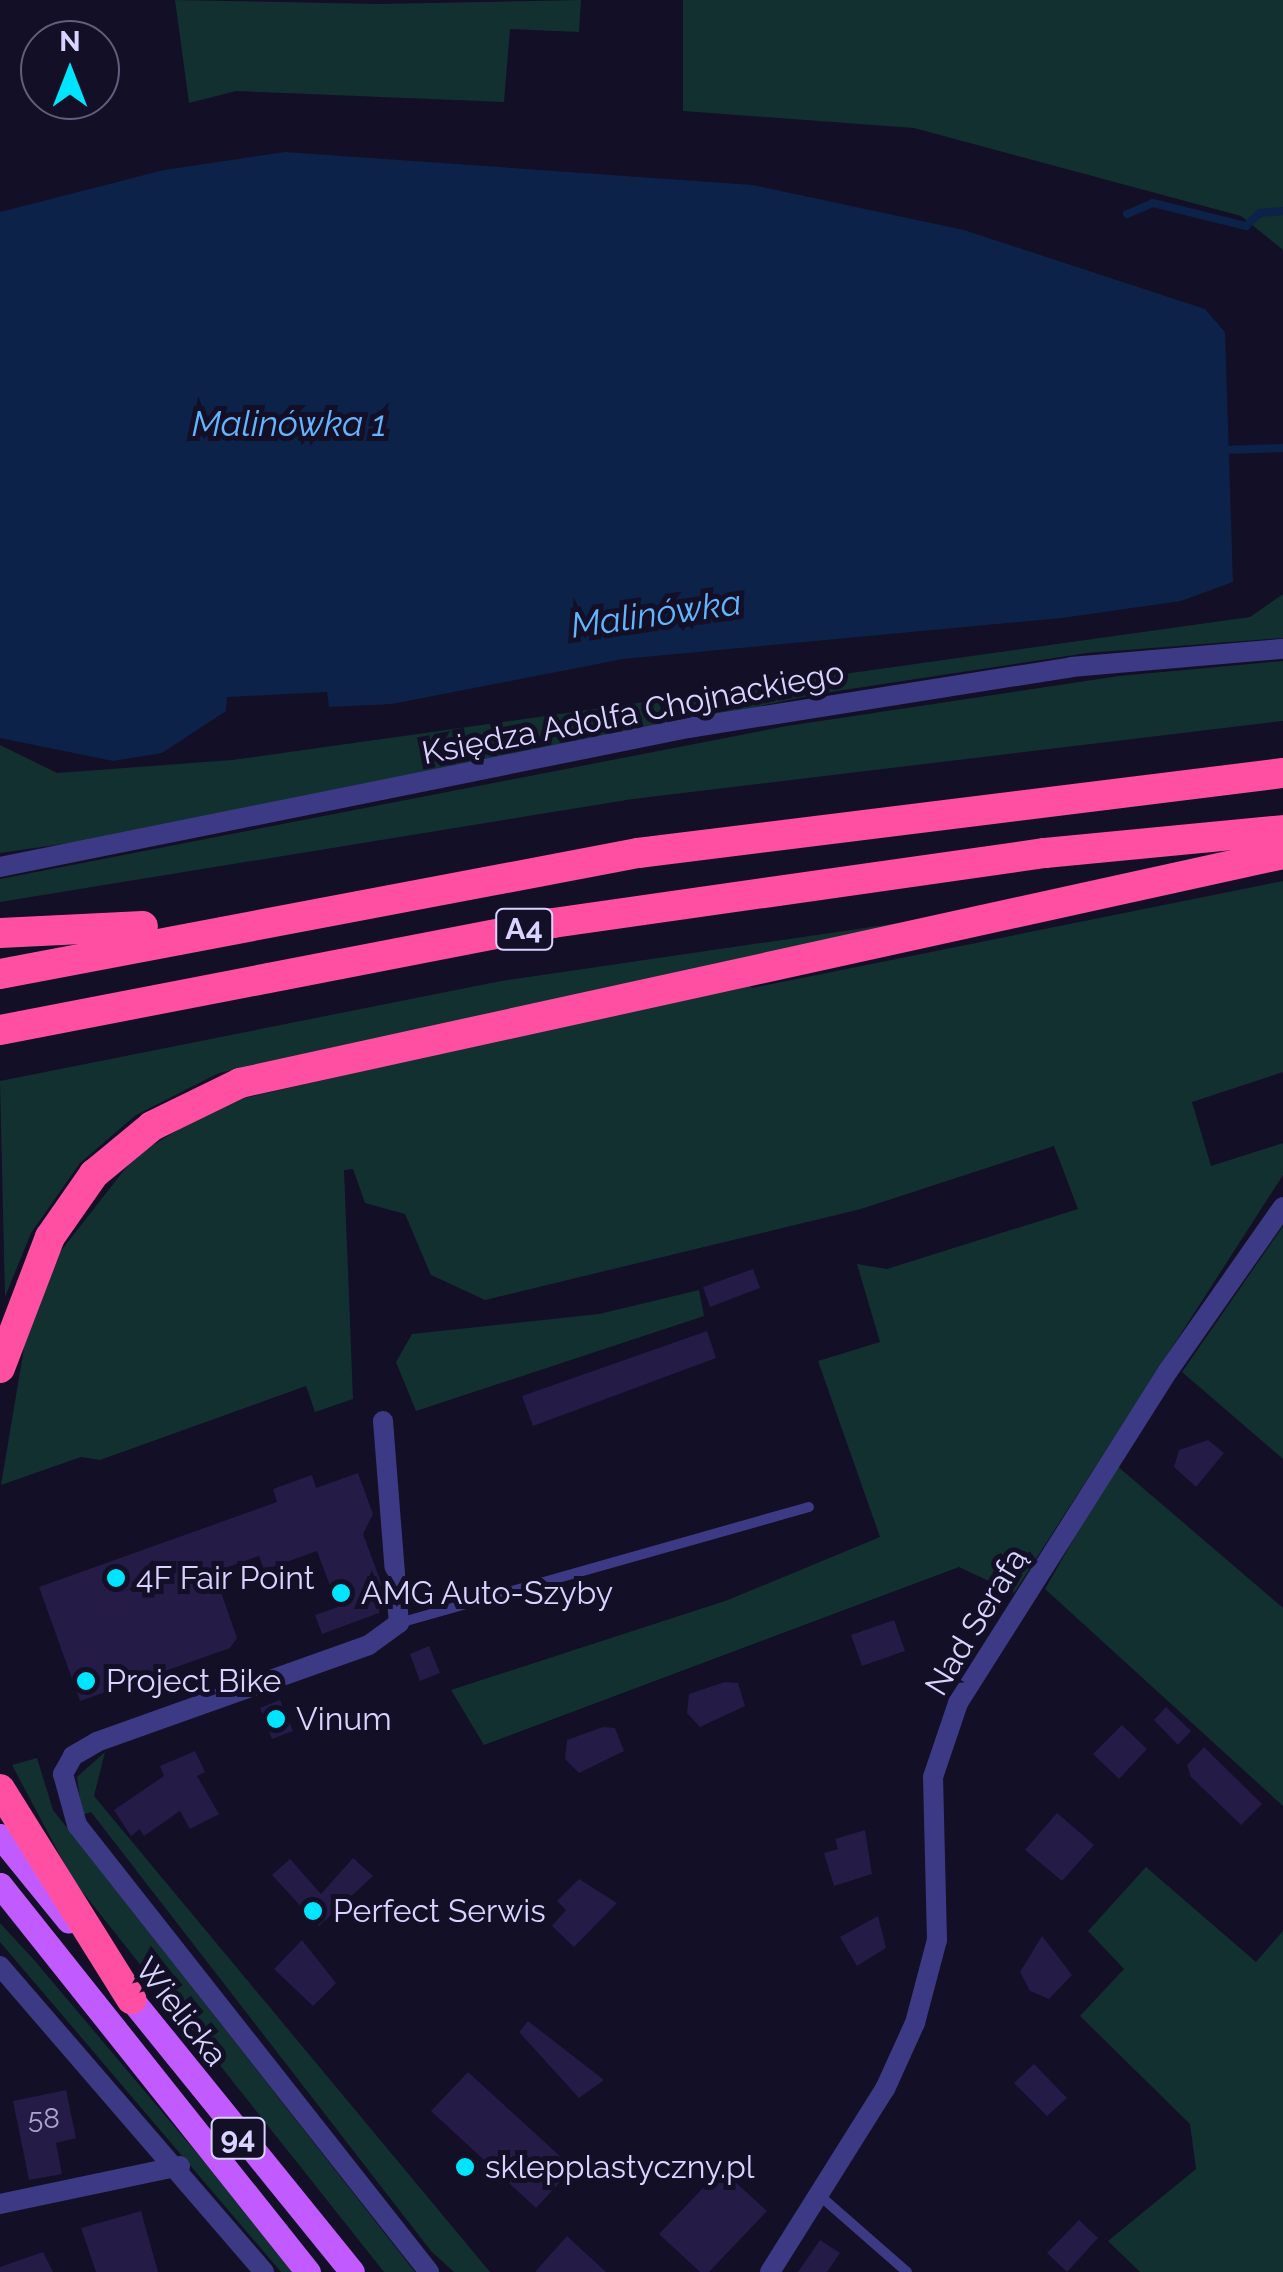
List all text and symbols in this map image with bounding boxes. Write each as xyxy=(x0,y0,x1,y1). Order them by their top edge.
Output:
north arrow xyxy=(20,20,120,120)
text: N xyxy=(59,25,81,58)
water label: Malinówka 1 xyxy=(192,403,386,445)
water label: Malinówka xyxy=(568,581,744,647)
street label: Księdza Adolfa Chojnackiego xyxy=(418,653,848,773)
road number: A4 xyxy=(494,904,554,954)
street label: Nad Serafą xyxy=(917,1542,1035,1702)
place label: 4F Fair Point xyxy=(136,1559,316,1597)
marker: 4F Fair Point xyxy=(105,1567,127,1589)
place label: AMG Auto-Szyby xyxy=(361,1574,614,1612)
marker: AMG Auto-Szyby xyxy=(330,1582,352,1604)
place label: Project Bike xyxy=(106,1662,281,1700)
marker: Project Bike xyxy=(75,1670,97,1692)
place label: Vinum xyxy=(296,1700,392,1738)
marker: Vinum xyxy=(265,1708,287,1730)
place label: Perfect Serwis xyxy=(333,1892,546,1930)
marker: Perfect Serwis xyxy=(302,1900,324,1922)
street label: Wielicka xyxy=(127,1950,235,2074)
house number: 58 xyxy=(28,2102,60,2136)
road number: 94 xyxy=(210,2113,266,2163)
place label: sklepplastyczny.pl xyxy=(485,2148,754,2186)
marker: sklepplastyczny.pl xyxy=(454,2156,476,2178)

